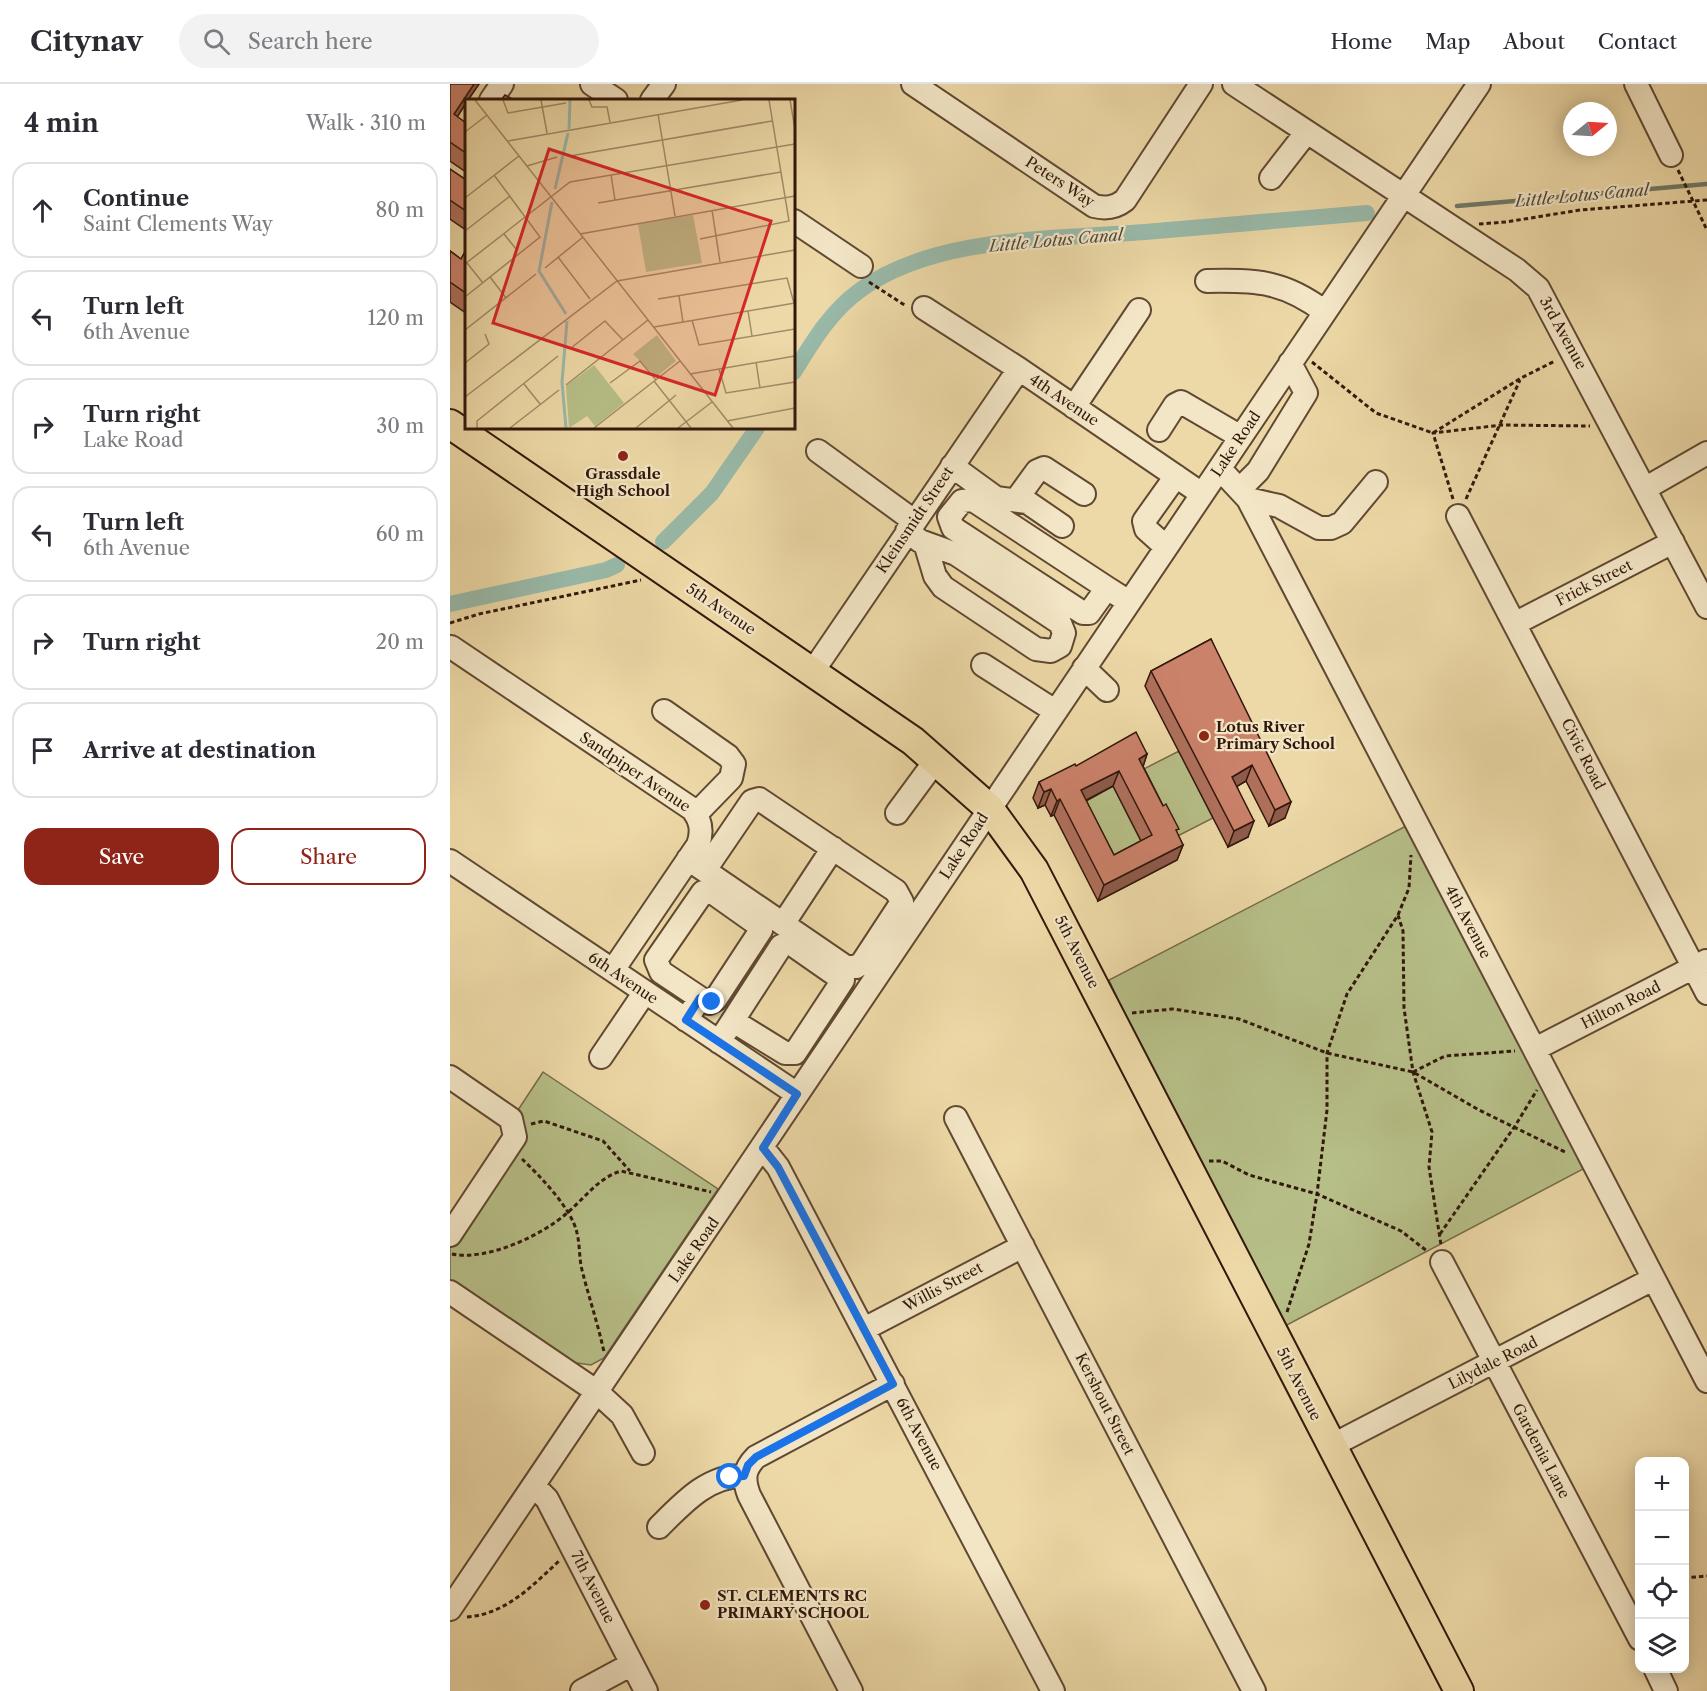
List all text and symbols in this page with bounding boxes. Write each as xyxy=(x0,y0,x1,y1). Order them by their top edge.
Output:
search box xyxy=(179,14,599,68)
text: Citynav xyxy=(30,24,143,58)
icon: search xyxy=(200,25,233,58)
text: Search here xyxy=(248,28,372,55)
text: Home xyxy=(1331,29,1392,54)
text: Map xyxy=(1425,29,1470,54)
text: About xyxy=(1503,29,1565,54)
text: Contact xyxy=(1598,29,1677,54)
inset map xyxy=(465,99,795,429)
north arrow xyxy=(1563,102,1617,156)
text: 4 min xyxy=(24,107,99,139)
text: Walk · 310 m xyxy=(306,111,426,135)
street label: Peters Way xyxy=(1022,152,1099,211)
water label: Little Lotus Canal xyxy=(1512,179,1652,211)
text: Continue xyxy=(83,185,189,212)
icon: ahead xyxy=(26,194,59,227)
text: 80 m xyxy=(376,198,424,222)
text: Saint Clements Way xyxy=(83,212,273,236)
water label: Little Lotus Canal xyxy=(986,224,1126,256)
text: Turn left xyxy=(83,293,184,320)
street label: 3rd Avenue xyxy=(1536,293,1591,372)
icon: left xyxy=(26,302,59,335)
text: 120 m xyxy=(367,306,424,330)
text: 6th Avenue xyxy=(83,320,190,344)
street label: 4th Avenue xyxy=(1026,369,1103,430)
text: Turn right xyxy=(83,401,201,428)
street label: Lake Road xyxy=(1207,407,1265,480)
icon: right xyxy=(26,410,59,443)
text: 30 m xyxy=(376,414,424,438)
text: Lake Road xyxy=(83,428,183,452)
marker: Grassdale High School xyxy=(616,449,630,463)
street label: Kleinsmidt Street xyxy=(872,462,958,577)
place label: Grassdale High School xyxy=(576,464,670,500)
text: Turn left xyxy=(83,509,184,536)
icon: left xyxy=(26,518,59,551)
text: 60 m xyxy=(376,522,424,546)
text: 6th Avenue xyxy=(83,536,190,560)
street label: Frick Street xyxy=(1552,555,1636,610)
street label: 5th Avenue xyxy=(683,578,760,639)
icon: right xyxy=(26,626,59,659)
text: Turn right xyxy=(83,629,201,656)
text: 20 m xyxy=(376,630,424,654)
street label: Civic Road xyxy=(1557,715,1610,793)
place label: Lotus River Primary School xyxy=(1216,717,1335,753)
street label: Sandpiper Avenue xyxy=(576,727,694,816)
marker: Lotus River Primary School xyxy=(1197,729,1211,743)
icon: arrive xyxy=(26,734,59,767)
text: Arrive at destination xyxy=(83,737,316,764)
street label: Lake Road xyxy=(935,809,992,882)
button: Save xyxy=(24,828,219,885)
button: Share xyxy=(231,828,426,885)
street label: 4th Avenue xyxy=(1441,882,1496,962)
street label: 5th Avenue xyxy=(1051,912,1104,992)
street label: 6th Avenue xyxy=(585,947,662,1008)
street label: Hilton Road xyxy=(1578,976,1664,1033)
route end xyxy=(698,988,724,1014)
street label: Lake Road xyxy=(664,1213,723,1286)
street label: Willis Street xyxy=(899,1257,986,1316)
street label: Lilydale Road xyxy=(1445,1332,1541,1393)
street label: 5th Avenue xyxy=(1273,1344,1326,1424)
street label: Kershout Street xyxy=(1072,1349,1140,1459)
street label: 6th Avenue xyxy=(892,1394,947,1474)
street label: Gardenia Lane xyxy=(1508,1400,1574,1502)
map controls xyxy=(1635,1457,1689,1673)
button: + xyxy=(1635,1457,1689,1511)
route start xyxy=(716,1463,742,1489)
button: − xyxy=(1635,1511,1689,1565)
street label: 7th Avenue xyxy=(567,1547,620,1626)
button: locate xyxy=(1635,1565,1689,1619)
place label: ST. CLEMENTS RC PRIMARY SCHOOL xyxy=(717,1586,870,1622)
marker: ST. CLEMENTS RC PRIMARY SCHOOL xyxy=(698,1598,712,1612)
button: layers xyxy=(1635,1619,1689,1673)

